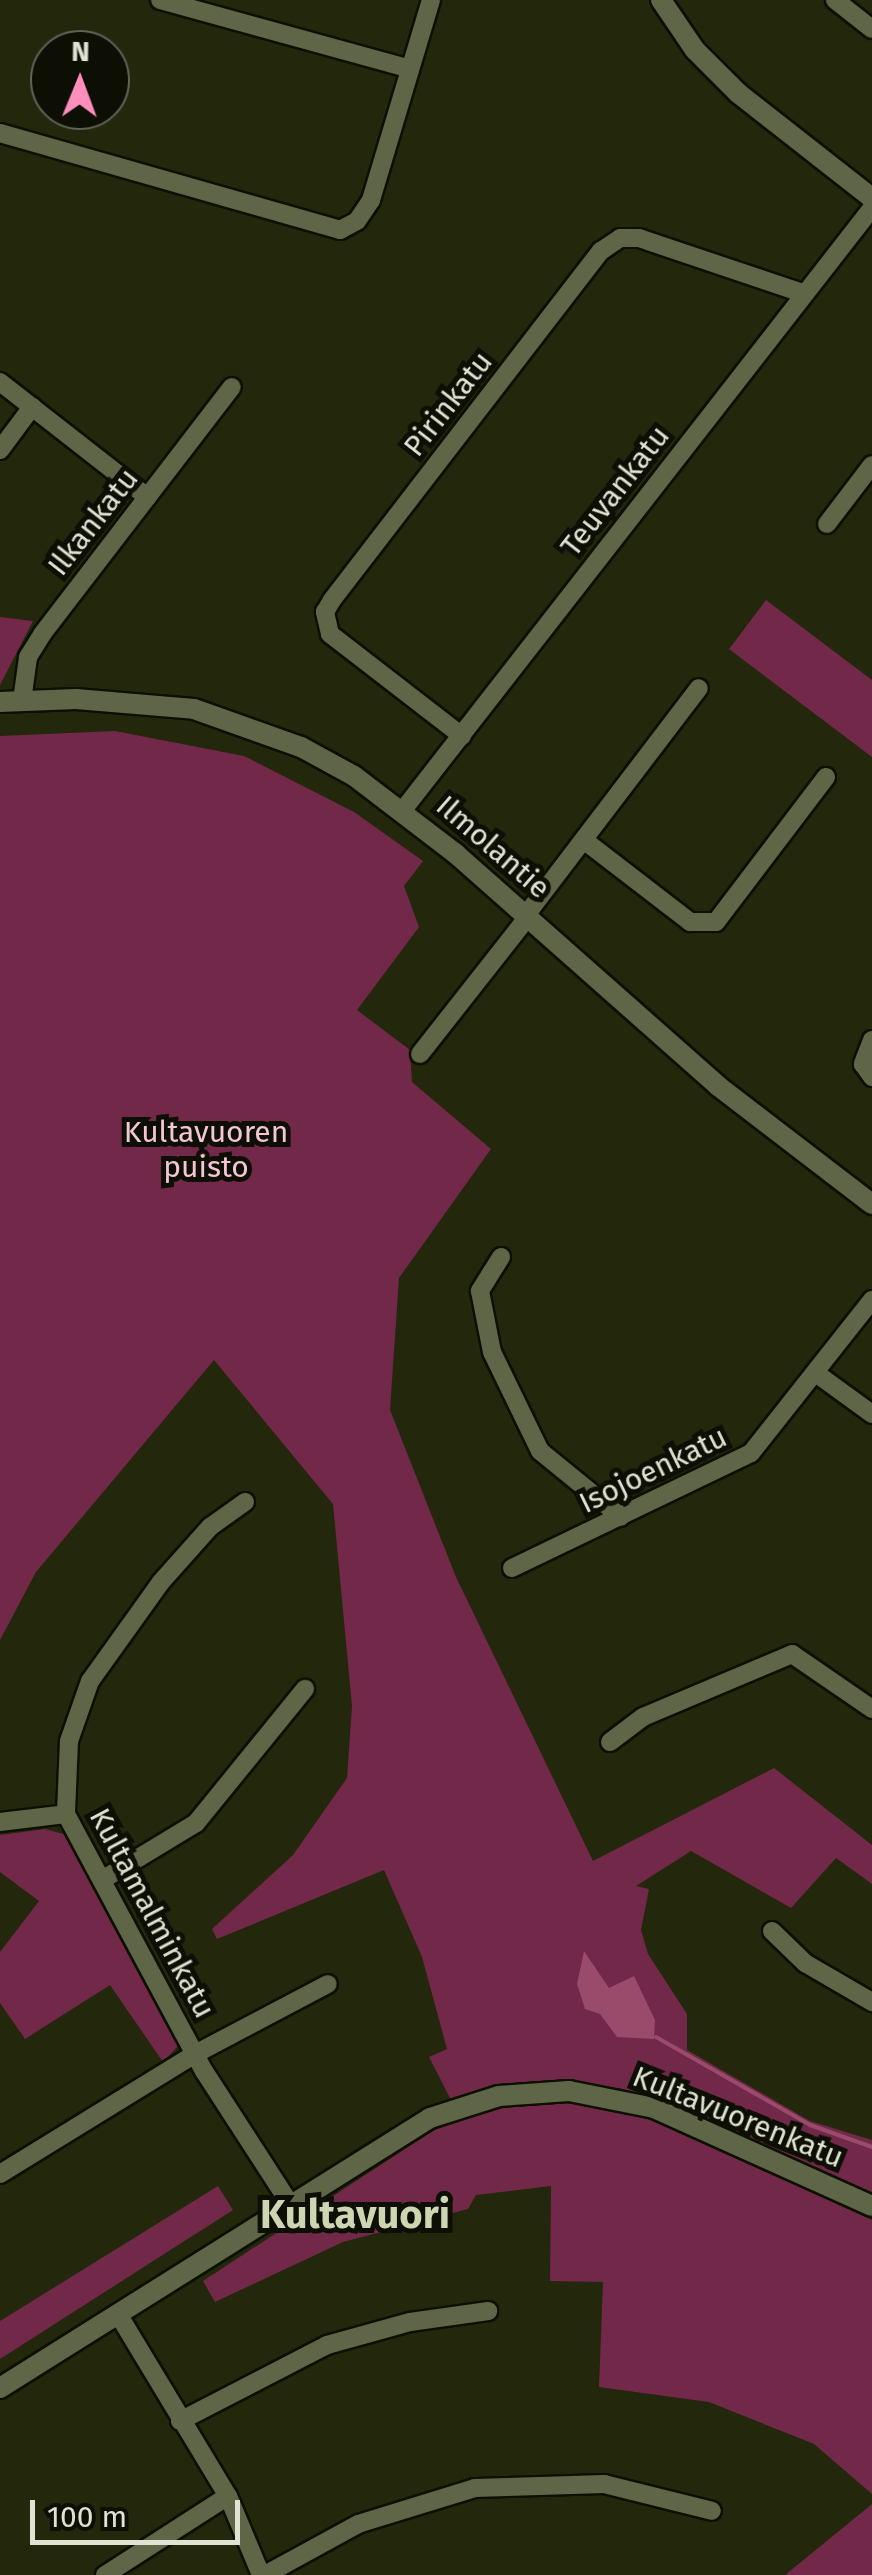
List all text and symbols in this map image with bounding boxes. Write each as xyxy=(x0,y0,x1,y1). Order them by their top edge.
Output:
north arrow xyxy=(30,30,130,130)
text: N xyxy=(71,35,90,68)
street label: Pirinkatu xyxy=(396,344,500,464)
street label: Teuvankatu xyxy=(553,419,677,563)
street label: Ilkankatu xyxy=(40,461,146,583)
street label: Ilmolantie xyxy=(429,788,557,906)
park label: Kultavuoren puisto xyxy=(124,1114,288,1184)
street label: Isojoenkatu xyxy=(573,1419,733,1521)
street label: Kultamalminkatu xyxy=(82,1802,222,2024)
street label: Kultavuorenkatu xyxy=(627,2058,849,2176)
district label: Kultavuori xyxy=(260,2191,450,2239)
scale bar xyxy=(35,2480,245,2542)
text: 100 m xyxy=(47,2499,127,2535)

